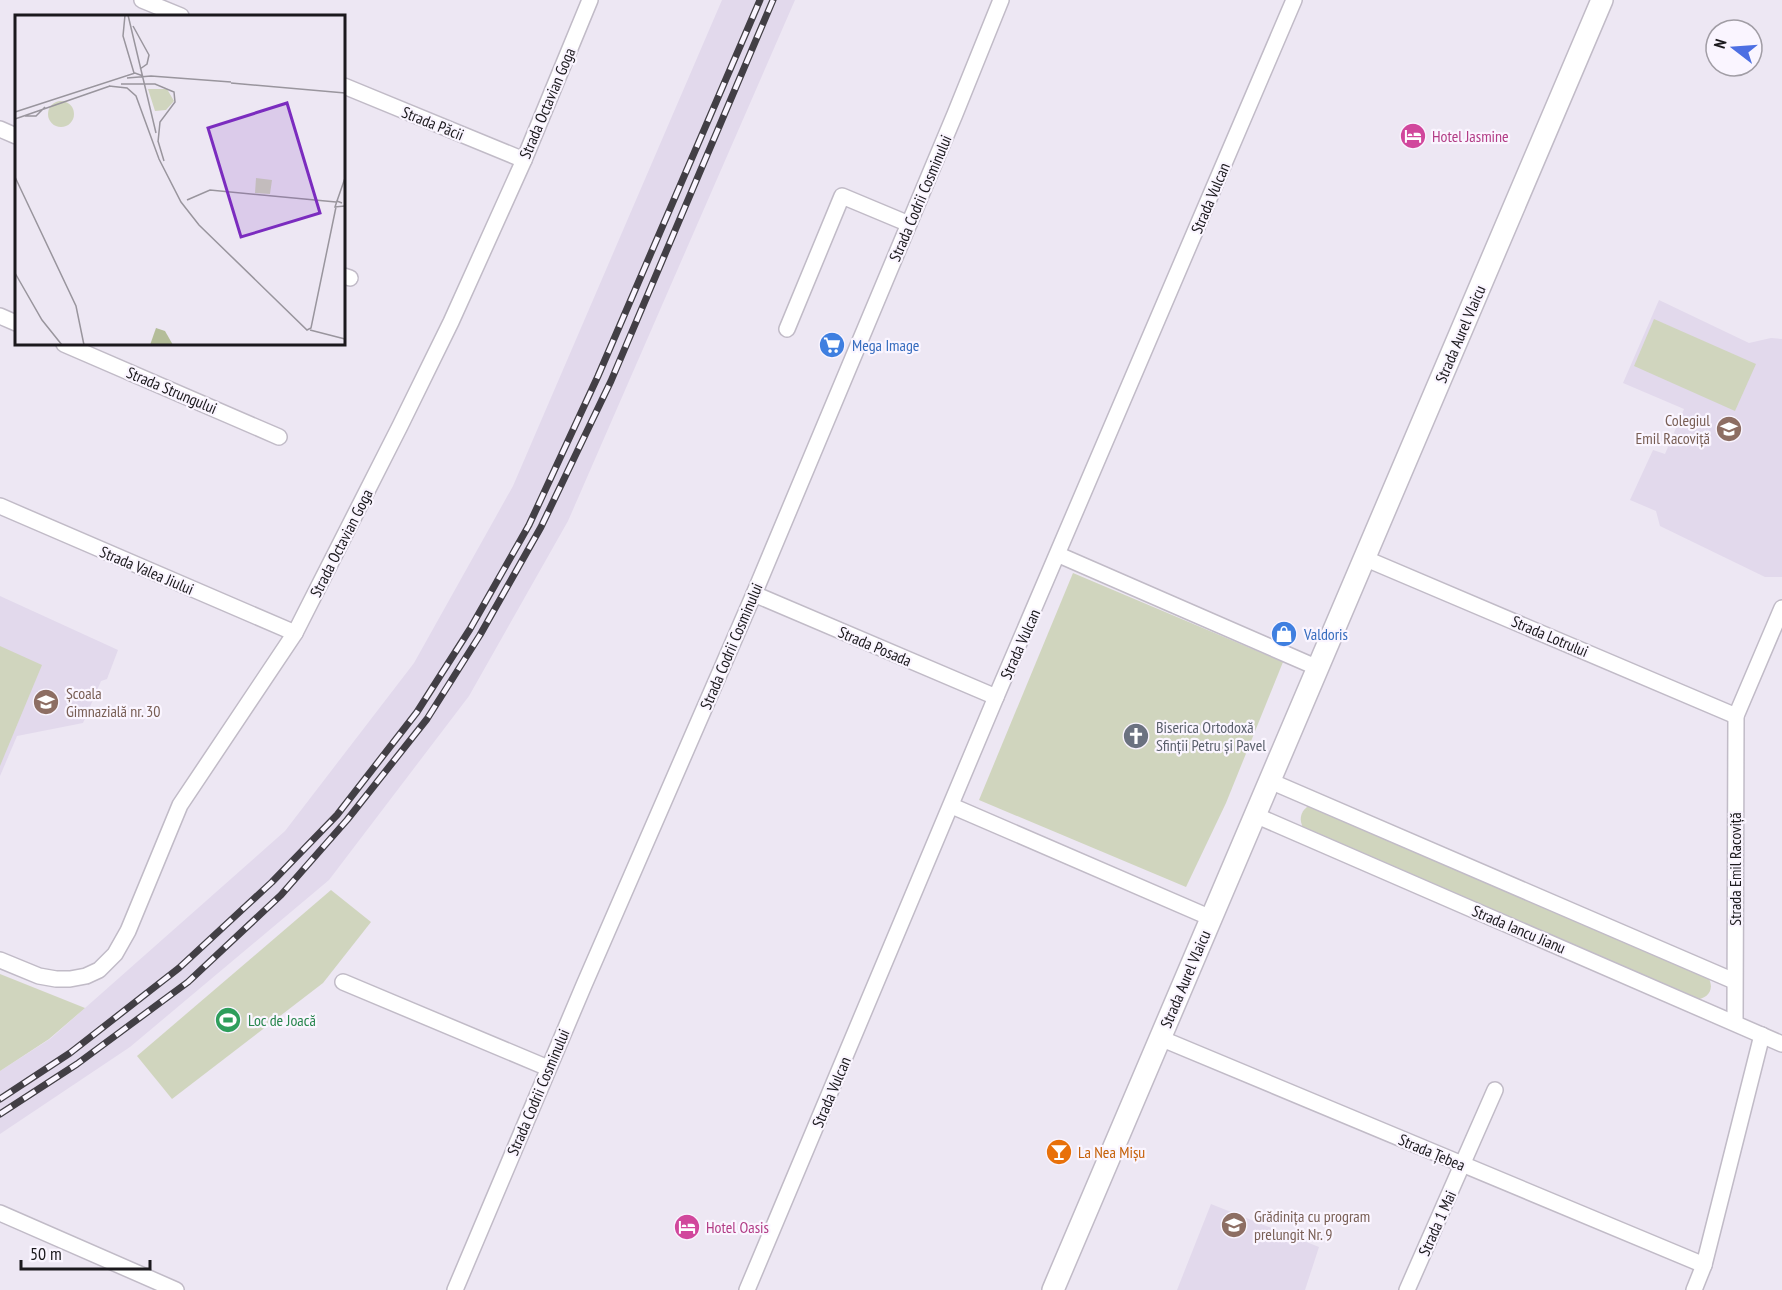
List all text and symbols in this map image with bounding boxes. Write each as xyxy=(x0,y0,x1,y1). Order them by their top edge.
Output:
inset map xyxy=(15,15,345,345)
north arrow xyxy=(1704,18,1764,78)
text: N xyxy=(1709,37,1730,51)
street label: Strada Octavian Goga xyxy=(515,44,579,162)
street label: Strada Păcii xyxy=(399,102,467,144)
hotel icon: Hotel Jasmine xyxy=(1398,121,1428,151)
place label: Hotel Jasmine xyxy=(1432,126,1509,146)
street label: Strada Codrii Cosminului xyxy=(884,132,956,264)
street label: Strada Vulcan xyxy=(1186,160,1234,236)
street label: Strada Aurel Vlaicu xyxy=(1430,282,1490,386)
supermarket icon: Mega Image xyxy=(817,330,847,360)
place label: Mega Image xyxy=(852,335,919,355)
street label: Strada Strungului xyxy=(124,362,220,418)
place label: Colegiul Emil Racoviță xyxy=(1635,410,1710,448)
school or university icon: Colegiul Emil Racoviță xyxy=(1714,414,1744,444)
street label: Strada Octavian Goga xyxy=(305,486,377,600)
street label: Strada Valea Jiului xyxy=(97,541,197,599)
street label: Strada Codrii Cosminului xyxy=(695,580,767,712)
street label: Strada Vulcan xyxy=(996,606,1044,682)
street label: Strada Lotrului xyxy=(1509,611,1591,661)
shop icon: Valdoris xyxy=(1269,619,1299,649)
street label: Strada Posada xyxy=(835,622,915,670)
place label: Valdoris xyxy=(1303,624,1348,644)
place label: Școala Gimnazială nr. 30 xyxy=(66,683,161,721)
school or university icon: Școala Gimnazială nr. 30 xyxy=(31,687,61,717)
place label: Biserica Ortodoxă Sfinții Petru și Pavel xyxy=(1156,717,1266,755)
church icon: Biserica Ortodoxă Sfinții Petru și Pavel xyxy=(1121,721,1151,751)
street label: Strada Emil Racoviță xyxy=(1725,812,1745,926)
street label: Strada Iancu Jianu xyxy=(1469,900,1569,958)
street label: Strada Aurel Vlaicu xyxy=(1155,927,1215,1031)
sports icon: Loc de Joacă xyxy=(213,1005,243,1035)
place label: Loc de Joacă xyxy=(248,1010,316,1030)
street label: Strada Codrii Cosminului xyxy=(502,1026,574,1158)
street label: Strada Vulcan xyxy=(807,1054,855,1130)
street label: Strada Țebea xyxy=(1396,1129,1468,1175)
bar icon: La Nea Mișu xyxy=(1044,1137,1074,1167)
place label: La Nea Mișu xyxy=(1078,1142,1145,1162)
street label: Strada 1 Mai xyxy=(1414,1187,1460,1259)
place label: Grădinița cu program prelungit Nr. 9 xyxy=(1254,1206,1370,1244)
school or university icon: Grădinița cu program prelungit Nr. 9 xyxy=(1219,1210,1249,1240)
hotel icon: Hotel Oasis xyxy=(672,1212,702,1242)
place label: Hotel Oasis xyxy=(706,1217,769,1237)
scale bar xyxy=(21,1233,150,1271)
text: 50 m xyxy=(30,1242,62,1265)

